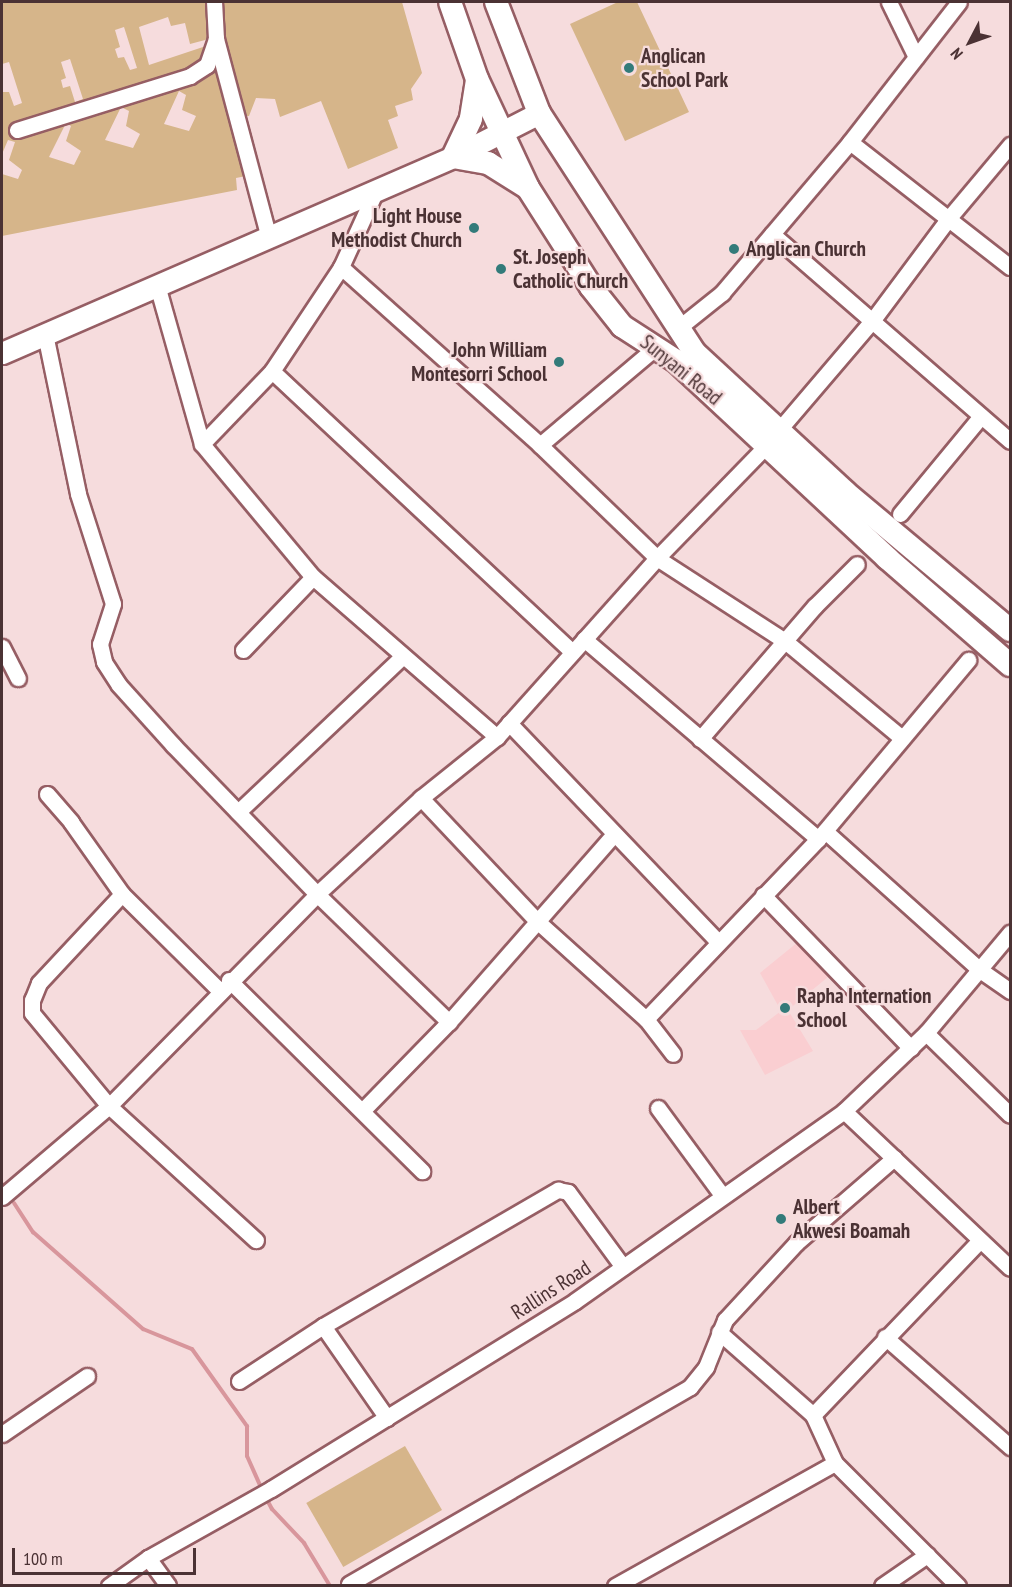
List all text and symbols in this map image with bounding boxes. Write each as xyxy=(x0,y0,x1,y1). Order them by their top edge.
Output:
north arrow xyxy=(940,12,1000,72)
place label: Anglican School Park xyxy=(641,43,728,93)
text: N xyxy=(946,44,967,64)
marker: Anglican School Park xyxy=(622,61,636,75)
place label: Light House Methodist Church xyxy=(331,203,462,253)
marker: Light House Methodist Church xyxy=(467,221,481,235)
place label: Anglican Church xyxy=(746,236,866,262)
marker: Anglican Church xyxy=(727,242,741,256)
place label: St. Joseph Catholic Church xyxy=(513,244,629,294)
marker: St. Joseph Catholic Church xyxy=(494,262,508,276)
street label: Sunyani Road xyxy=(635,329,727,411)
place label: John William Montesorri School xyxy=(411,337,547,387)
marker: John William Montesorri School xyxy=(552,355,566,369)
place label: Rapha Internation School xyxy=(797,983,931,1033)
marker: Rapha Internation School xyxy=(778,1001,792,1015)
place label: Albert Akwesi Boamah xyxy=(793,1194,910,1244)
marker: Albert Akwesi Boamah xyxy=(774,1212,788,1226)
street label: Rallins Road xyxy=(507,1255,595,1325)
scale bar xyxy=(15,1536,200,1574)
text: 100 m xyxy=(23,1547,63,1570)

